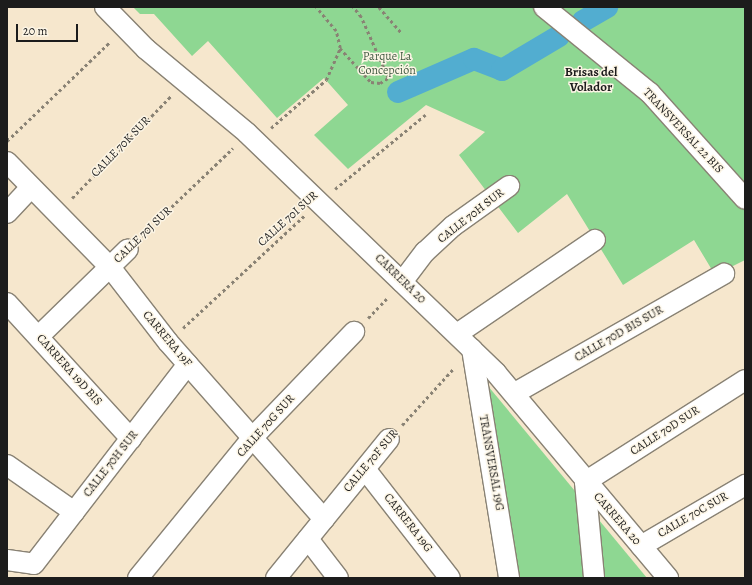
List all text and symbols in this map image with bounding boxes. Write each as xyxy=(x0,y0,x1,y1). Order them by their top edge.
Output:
scale bar xyxy=(18,16,80,42)
text: 20 m xyxy=(23,23,47,39)
park label: Parque La Concepción xyxy=(358,50,416,78)
district label: Brisas del Volador xyxy=(565,65,617,96)
street label: TRANSVERSAL 22 BIS xyxy=(640,85,726,177)
street label: CALLE 70K SUR xyxy=(88,114,154,180)
street label: CALLE 70H SUR xyxy=(435,186,507,246)
street label: CALLE 70I SUR xyxy=(255,188,321,250)
street label: CALLE 70J SUR xyxy=(111,204,175,266)
street label: CARRERA 20 xyxy=(372,251,428,307)
street label: CALLE 70D BIS SUR xyxy=(572,303,666,365)
street label: CARRERA 19F xyxy=(139,308,195,370)
street label: CARRERA 19D BIS xyxy=(33,331,105,409)
street label: CALLE 70G SUR xyxy=(234,392,298,460)
street label: CALLE 70D SUR xyxy=(628,403,702,459)
street label: TRANSVERSAL 19G xyxy=(475,414,507,512)
street label: CALLE 70F SUR xyxy=(341,427,401,495)
street label: CALLE 70H SUR xyxy=(81,428,141,500)
street label: CALLE 70C SUR xyxy=(655,489,731,541)
street label: CARRERA 20 xyxy=(590,490,644,548)
street label: CARRERA 19G xyxy=(381,491,435,555)

